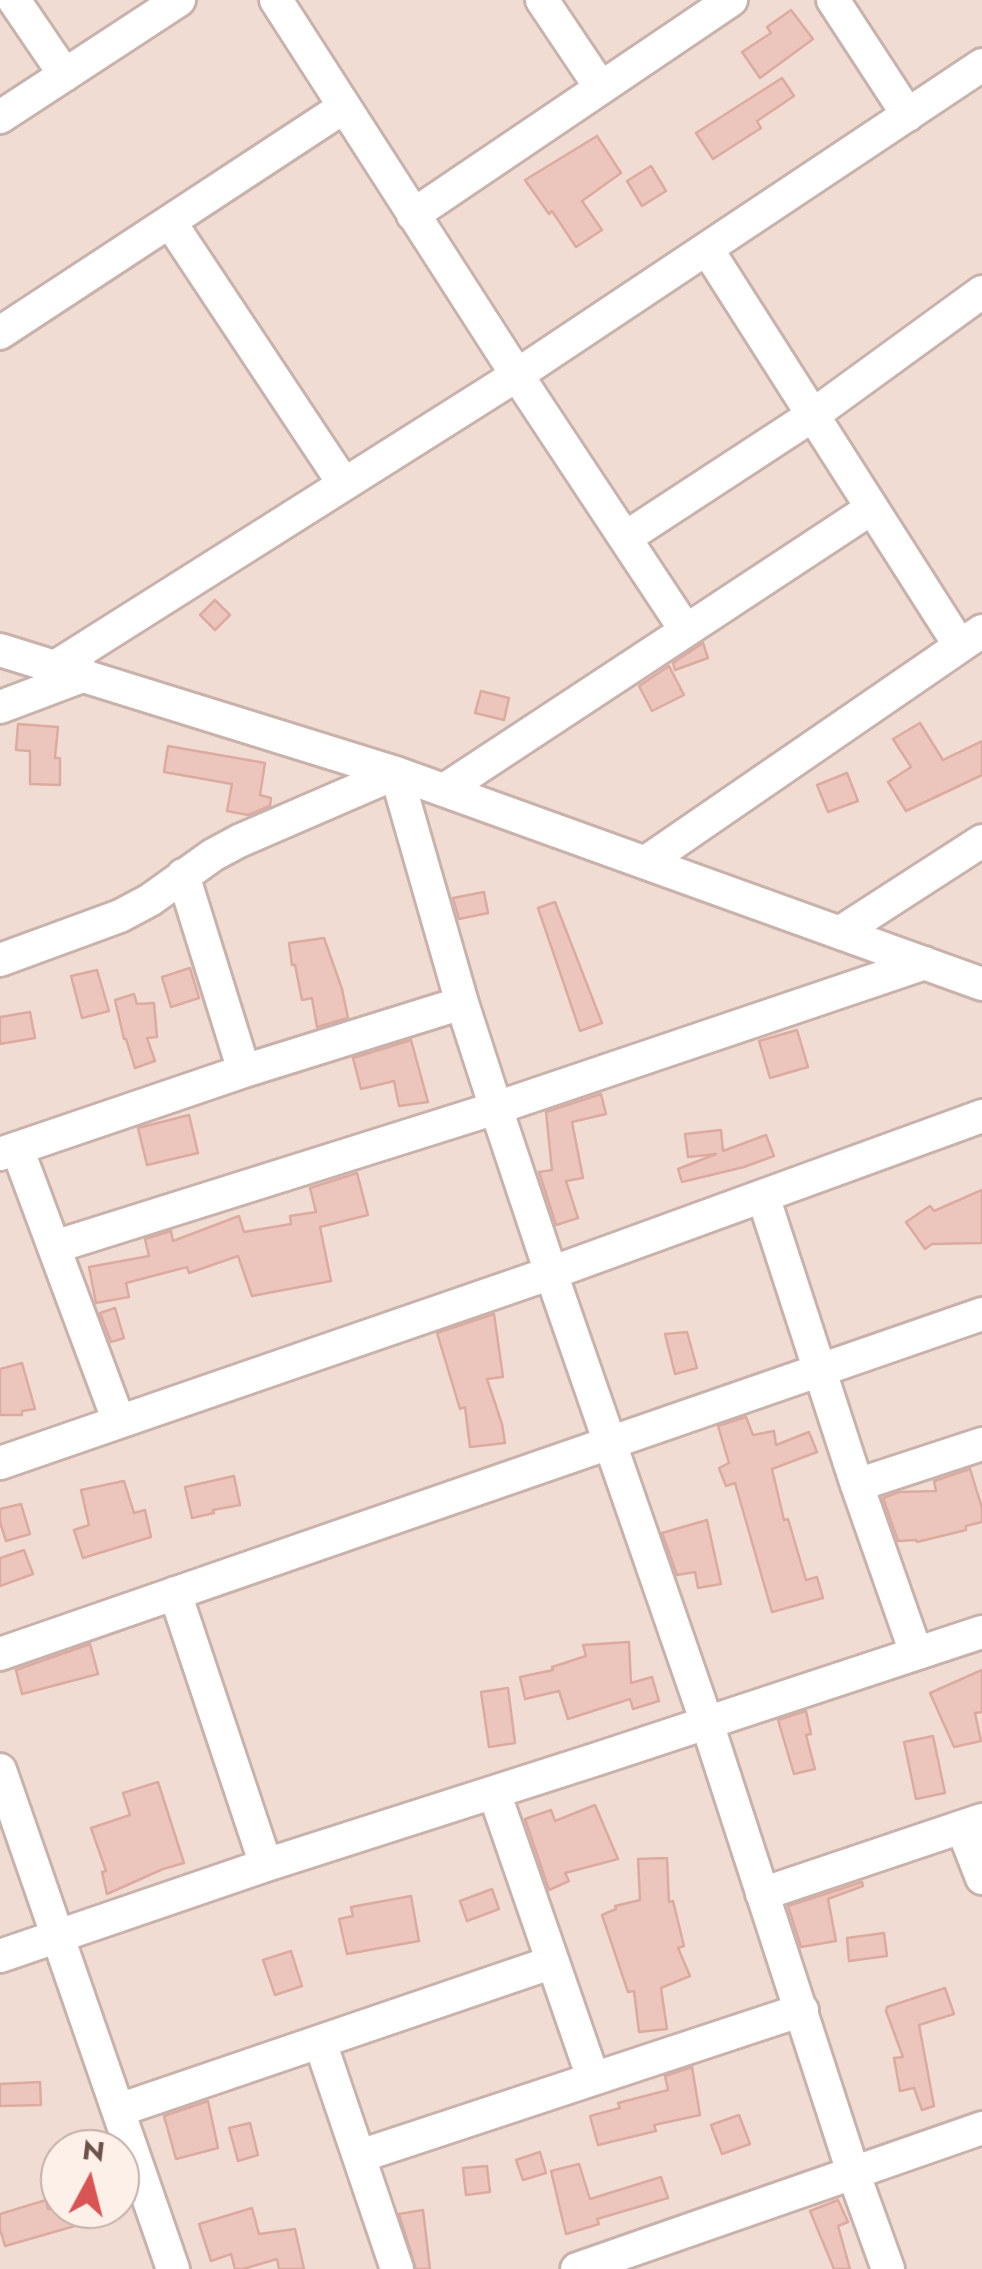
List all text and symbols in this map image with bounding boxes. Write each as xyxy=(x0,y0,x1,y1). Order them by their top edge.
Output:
north arrow xyxy=(40,2129,140,2229)
text: N xyxy=(80,2129,107,2172)

